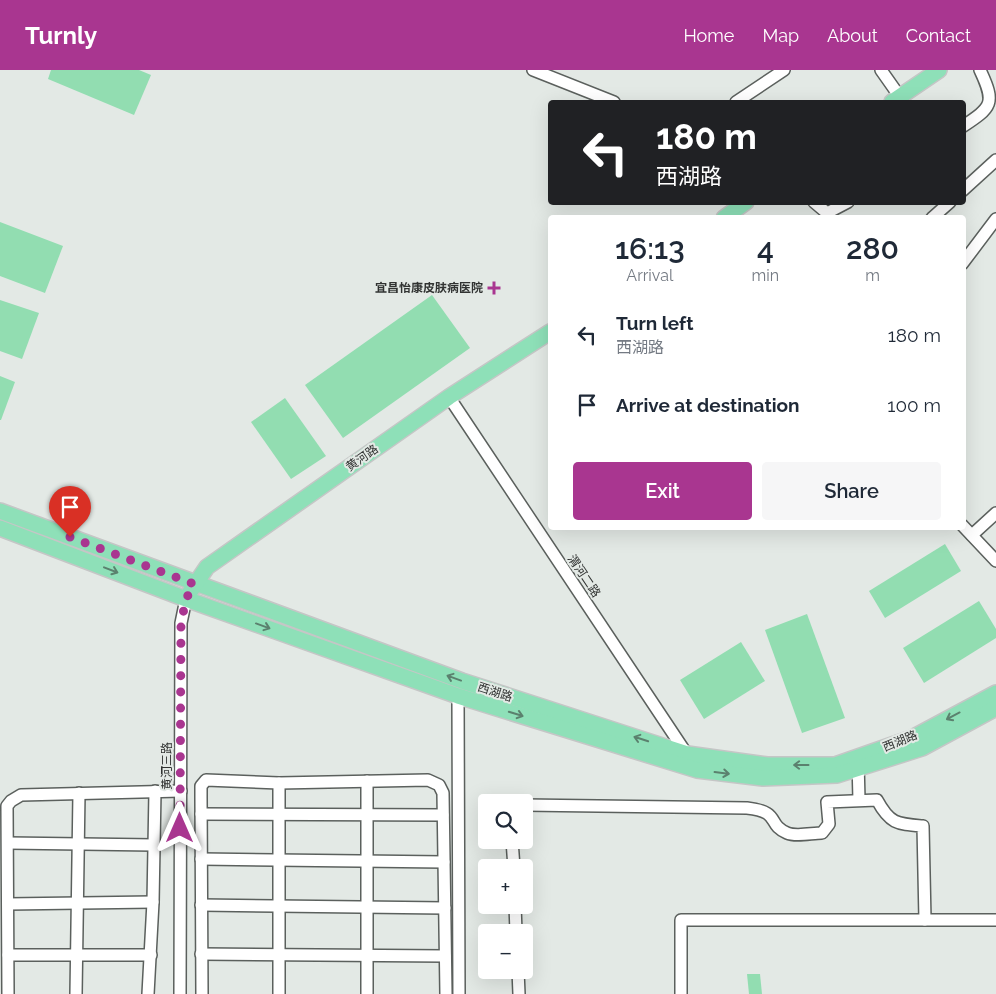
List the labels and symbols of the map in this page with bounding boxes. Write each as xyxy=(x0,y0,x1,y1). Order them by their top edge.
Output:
place label: 宜昌怡康皮肤病医院 xyxy=(375,281,483,295)
marker: 宜昌怡康皮肤病医院 xyxy=(487,281,501,295)
street label: 黄河路 xyxy=(343,442,381,474)
pin xyxy=(49,486,91,537)
street label: 渭河二路 xyxy=(565,552,603,600)
one-way arrow xyxy=(103,566,118,575)
one-way arrow xyxy=(255,622,271,631)
one-way arrow xyxy=(446,673,462,682)
street label: 西湖路 xyxy=(476,680,514,704)
one-way arrow xyxy=(508,710,523,719)
one-way arrow xyxy=(946,712,961,721)
street label: 西湖路 xyxy=(881,728,919,754)
one-way arrow xyxy=(633,734,649,744)
street label: 黄河三路 xyxy=(160,742,174,790)
one-way arrow xyxy=(793,760,809,770)
one-way arrow xyxy=(714,768,730,778)
position arrow xyxy=(153,801,205,853)

